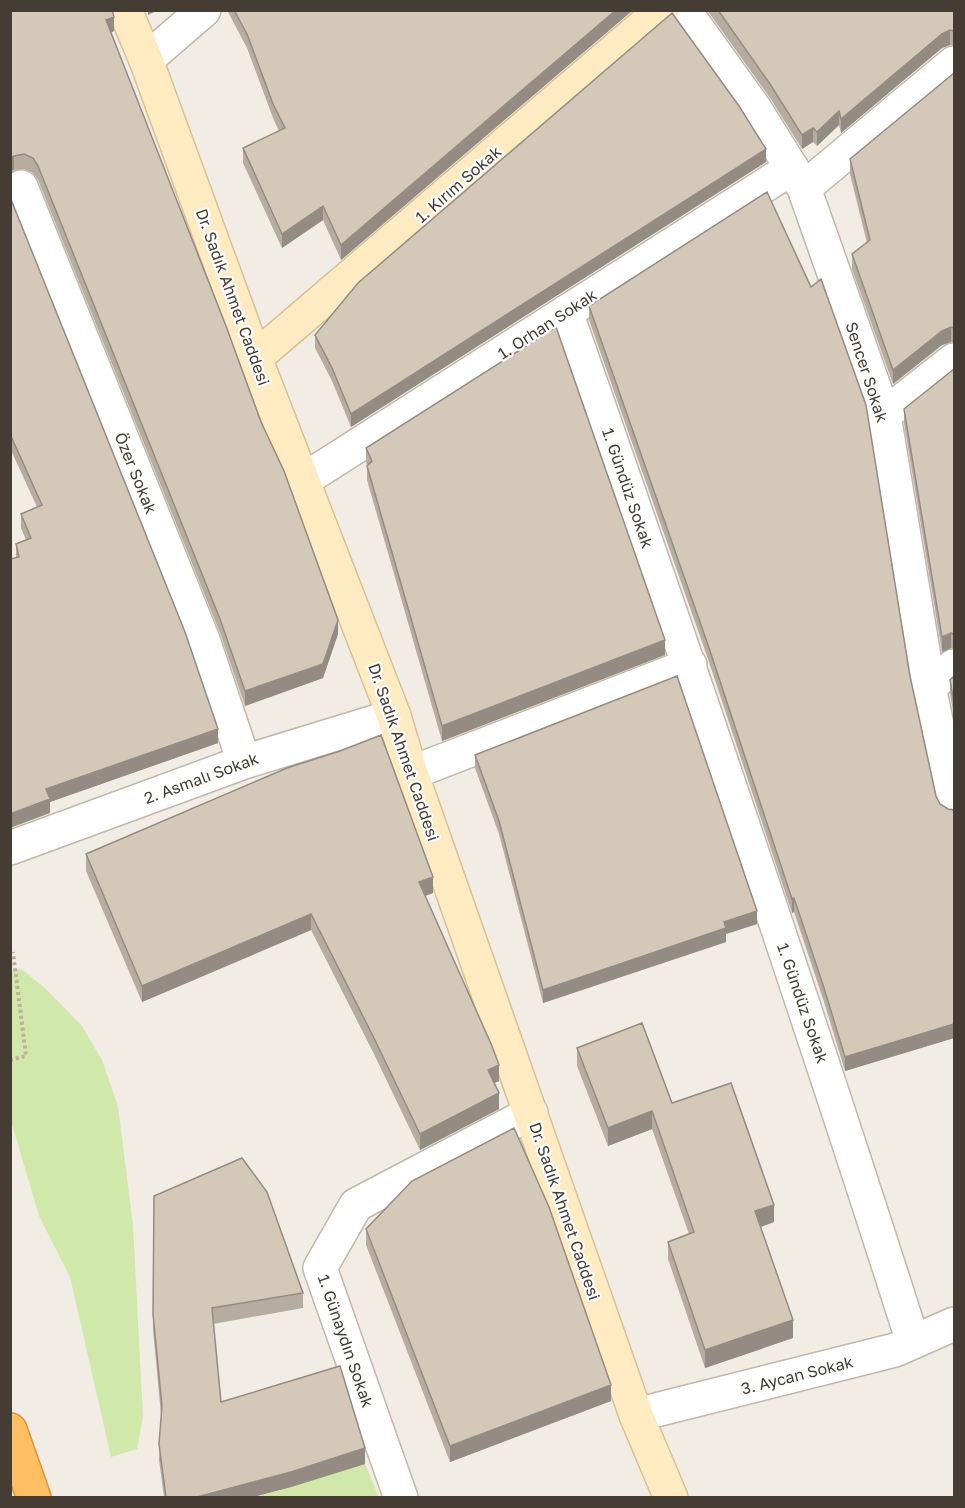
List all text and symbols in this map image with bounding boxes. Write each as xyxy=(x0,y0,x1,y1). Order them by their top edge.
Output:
street label: 1. Kırım Sokak xyxy=(411,141,505,227)
street label: Dr. Sadık Ahmet Caddesi xyxy=(192,206,274,388)
street label: 1. Orhan Sokak xyxy=(494,285,600,363)
street label: Sencer Sokak xyxy=(841,319,893,425)
street label: 1. Gündüz Sokak xyxy=(598,425,658,551)
street label: Özer Sokak xyxy=(111,429,161,517)
street label: Dr. Sadık Ahmet Caddesi xyxy=(364,660,444,844)
street label: 2. Asmalı Sokak xyxy=(141,748,261,808)
street label: 1. Gündüz Sokak xyxy=(773,940,833,1066)
street label: Dr. Sadık Ahmet Caddesi xyxy=(525,1119,605,1303)
street label: 1. Günaydın Sokak xyxy=(314,1272,378,1410)
street label: 3. Aycan Sokak xyxy=(739,1351,855,1399)

